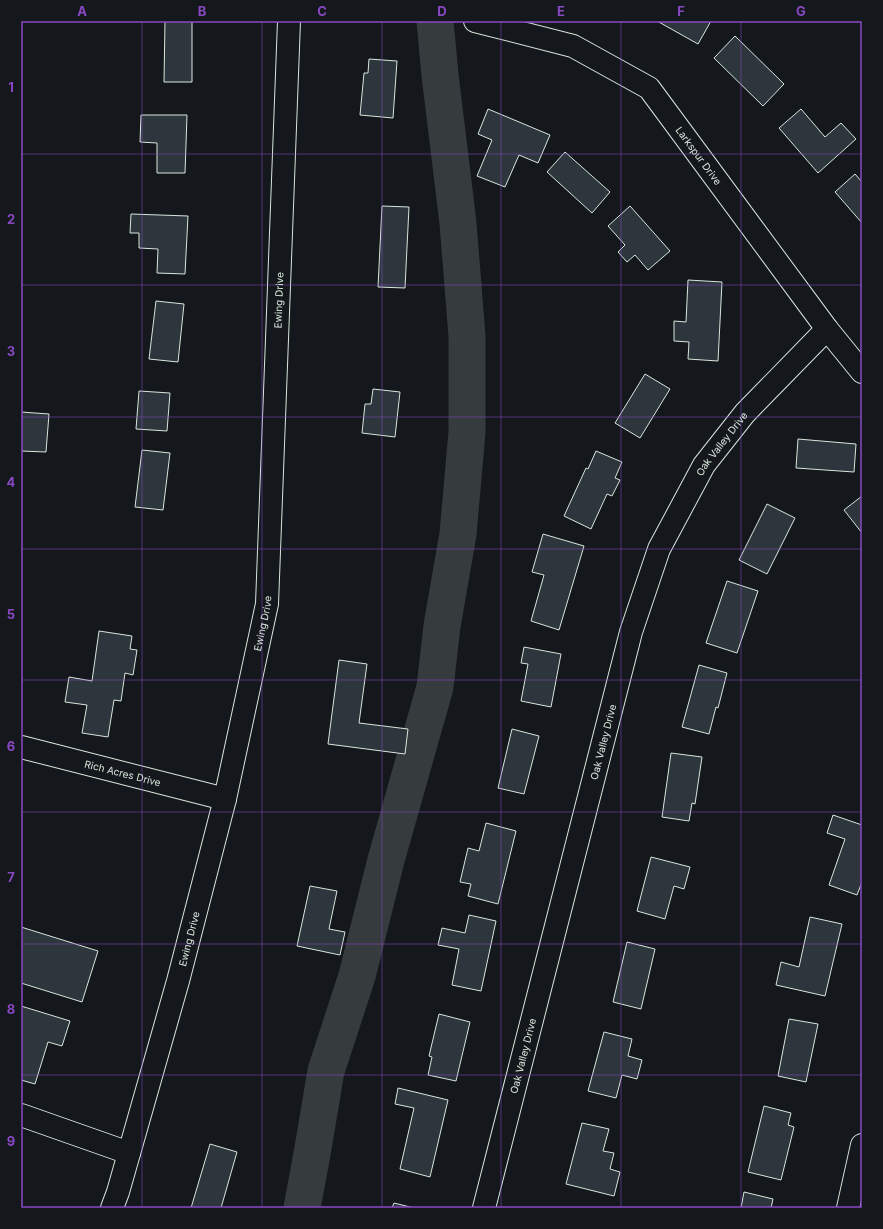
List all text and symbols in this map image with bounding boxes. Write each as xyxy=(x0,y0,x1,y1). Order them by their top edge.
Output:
text: A xyxy=(77,3,87,19)
text: B xyxy=(198,3,207,19)
text: C xyxy=(317,3,327,19)
text: D xyxy=(437,3,447,19)
text: E xyxy=(557,3,565,19)
text: F xyxy=(677,3,685,19)
text: G xyxy=(796,3,806,19)
text: 1 xyxy=(8,79,14,95)
street label: Larkspur Drive xyxy=(673,124,724,187)
text: 2 xyxy=(7,211,15,227)
street label: Ewing Drive xyxy=(271,272,286,328)
text: 3 xyxy=(7,343,15,359)
street label: Oak Valley Drive xyxy=(693,409,750,478)
text: 4 xyxy=(7,474,16,490)
street label: Ewing Drive xyxy=(251,595,273,652)
text: 5 xyxy=(7,606,15,622)
street label: Oak Valley Drive xyxy=(588,703,618,781)
text: 6 xyxy=(7,738,15,754)
street label: Rich Acres Drive xyxy=(83,757,162,788)
text: 7 xyxy=(7,869,15,885)
street label: Ewing Drive xyxy=(176,910,202,968)
text: 8 xyxy=(7,1001,15,1017)
street label: Oak Valley Drive xyxy=(507,1017,538,1095)
text: 9 xyxy=(7,1133,15,1149)

